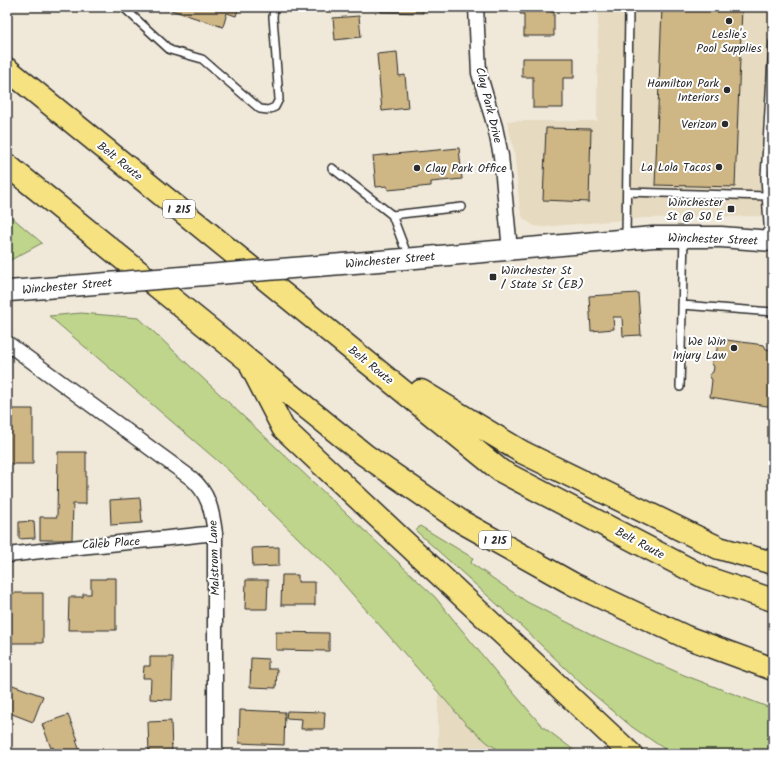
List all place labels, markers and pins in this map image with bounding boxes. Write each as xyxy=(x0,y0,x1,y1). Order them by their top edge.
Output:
marker: Leslie's Pool Supplies xyxy=(724,16,734,26)
place label: Leslie's Pool Supplies xyxy=(696,25,762,58)
place label: Hamilton Park Interiors xyxy=(647,74,719,107)
marker: Hamilton Park Interiors xyxy=(722,85,732,95)
place label: Verizon xyxy=(681,115,717,134)
marker: Verizon xyxy=(720,119,730,129)
place label: La Lola Tacos xyxy=(641,158,711,177)
place label: Clay Park Office xyxy=(425,159,507,178)
marker: La Lola Tacos xyxy=(714,162,724,172)
marker: Clay Park Office xyxy=(412,163,422,173)
place label: Winchester St @ 50 E xyxy=(667,193,724,226)
marker: Winchester St @ 50 E xyxy=(726,204,736,214)
place label: Winchester St / State St (EB) xyxy=(501,261,584,294)
marker: Winchester St / State St (EB) xyxy=(488,272,498,282)
place label: We Win Injury Law xyxy=(672,332,727,365)
marker: We Win Injury Law xyxy=(729,343,739,353)

